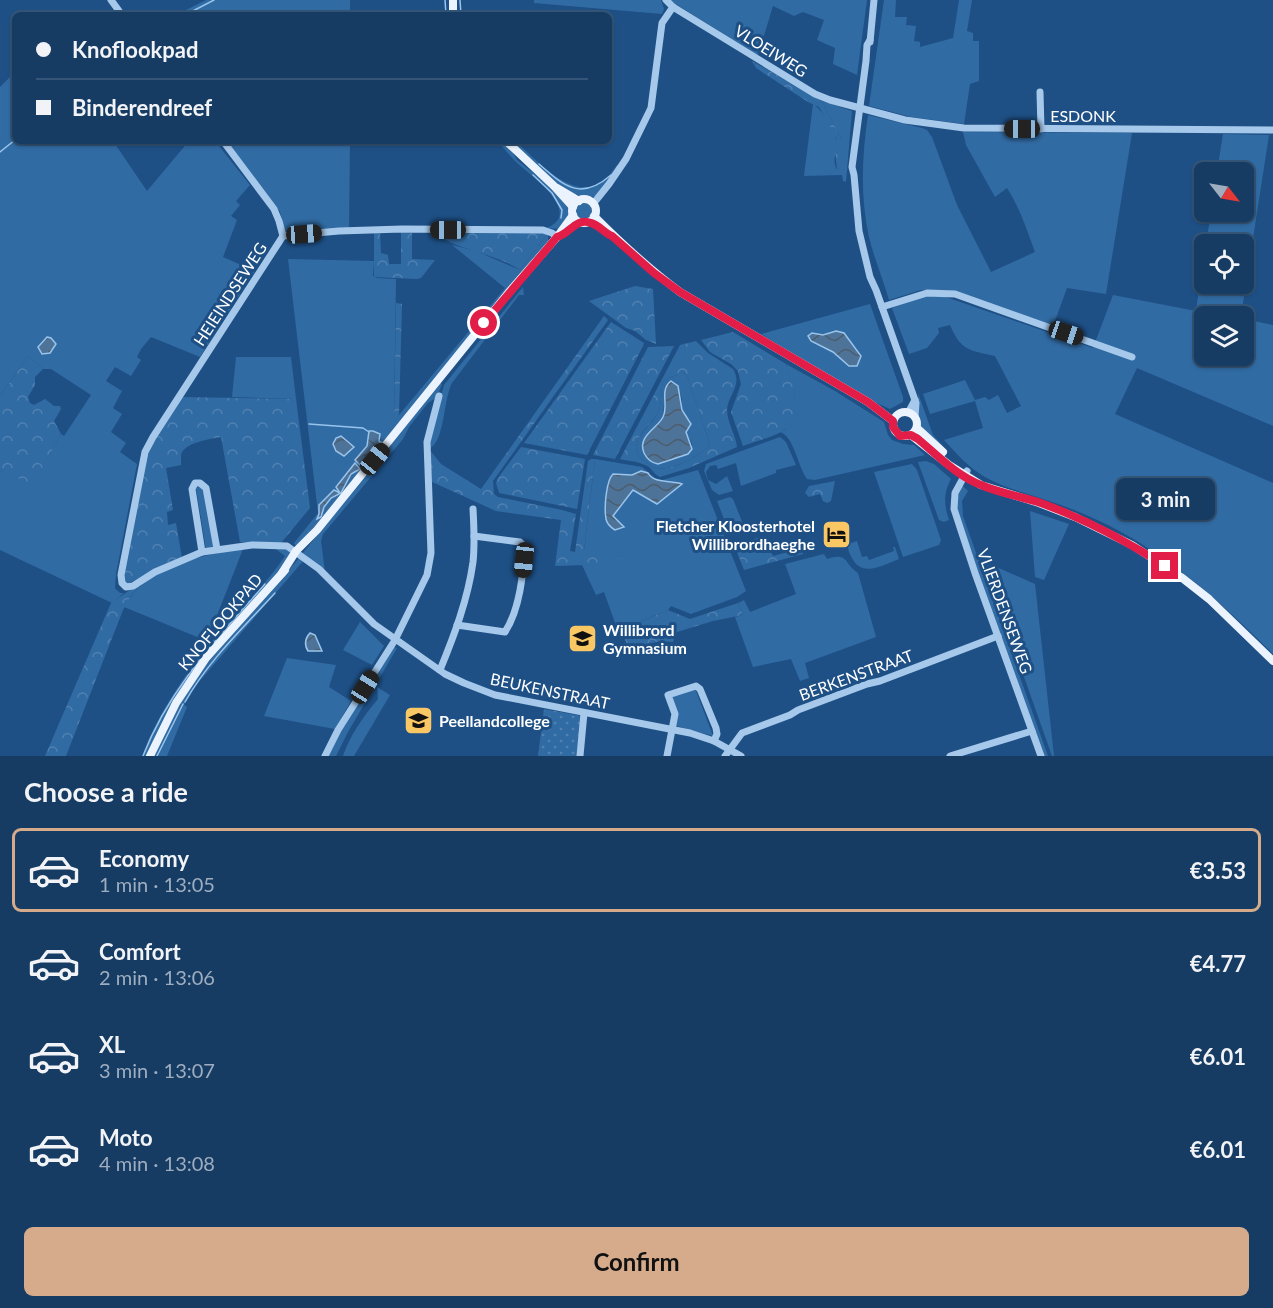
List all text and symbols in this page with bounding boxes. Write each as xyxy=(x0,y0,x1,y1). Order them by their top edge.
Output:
street label: VLOEIWEG xyxy=(731,21,811,80)
text: Knoflookpad xyxy=(72,36,199,63)
text: Binderendreef xyxy=(72,94,212,121)
street label: ESDONK xyxy=(1050,106,1116,125)
car xyxy=(1004,120,1040,138)
north arrow xyxy=(1194,162,1254,222)
map controls xyxy=(1194,162,1254,366)
car xyxy=(430,221,466,239)
car xyxy=(285,224,323,244)
button: locate xyxy=(1194,234,1254,294)
street label: HEIEINDSEWEG xyxy=(189,239,270,349)
button: layers xyxy=(1194,306,1254,366)
route start xyxy=(470,309,497,336)
car xyxy=(1046,319,1086,347)
car xyxy=(357,439,393,479)
callout: 3 min xyxy=(1116,479,1214,521)
text: 3 min xyxy=(1141,487,1190,511)
place label: Fletcher Kloosterhotel Willibrordhaeghe xyxy=(656,516,815,553)
hotel icon: Fletcher Kloosterhotel Willibrordhaeghe xyxy=(820,519,852,551)
car xyxy=(513,541,535,579)
street label: VLIERDENSEWEG xyxy=(974,546,1037,676)
route end xyxy=(1151,552,1178,579)
street label: KNOFLOOKPAD xyxy=(174,569,266,674)
place label: Willibrord Gymnasium xyxy=(603,620,687,657)
school or university icon: Willibrord Gymnasium xyxy=(566,623,598,655)
street label: BERKENSTRAAT xyxy=(796,645,916,704)
car xyxy=(348,667,382,707)
street label: BEUKENSTRAAT xyxy=(489,669,612,713)
school or university icon: Peellandcollege xyxy=(402,705,434,737)
place label: Peellandcollege xyxy=(439,711,550,730)
text: Choose a ride xyxy=(24,775,188,808)
icon: car xyxy=(27,843,81,897)
text: Economy xyxy=(99,845,189,872)
text: €3.53 xyxy=(1190,857,1246,884)
text: 1 min · 13:05 xyxy=(99,872,215,896)
icon: car xyxy=(27,936,81,990)
text: Comfort xyxy=(99,938,181,965)
text: €4.77 xyxy=(1190,950,1246,977)
text: 2 min · 13:06 xyxy=(99,965,215,989)
icon: car xyxy=(27,1029,81,1083)
text: XL xyxy=(99,1031,125,1058)
text: €6.01 xyxy=(1190,1043,1246,1070)
text: 3 min · 13:07 xyxy=(99,1058,215,1082)
icon: car xyxy=(27,1122,81,1176)
text: Moto xyxy=(99,1124,153,1151)
text: €6.01 xyxy=(1190,1136,1246,1163)
text: 4 min · 13:08 xyxy=(99,1151,215,1175)
button: Confirm xyxy=(24,1227,1249,1296)

